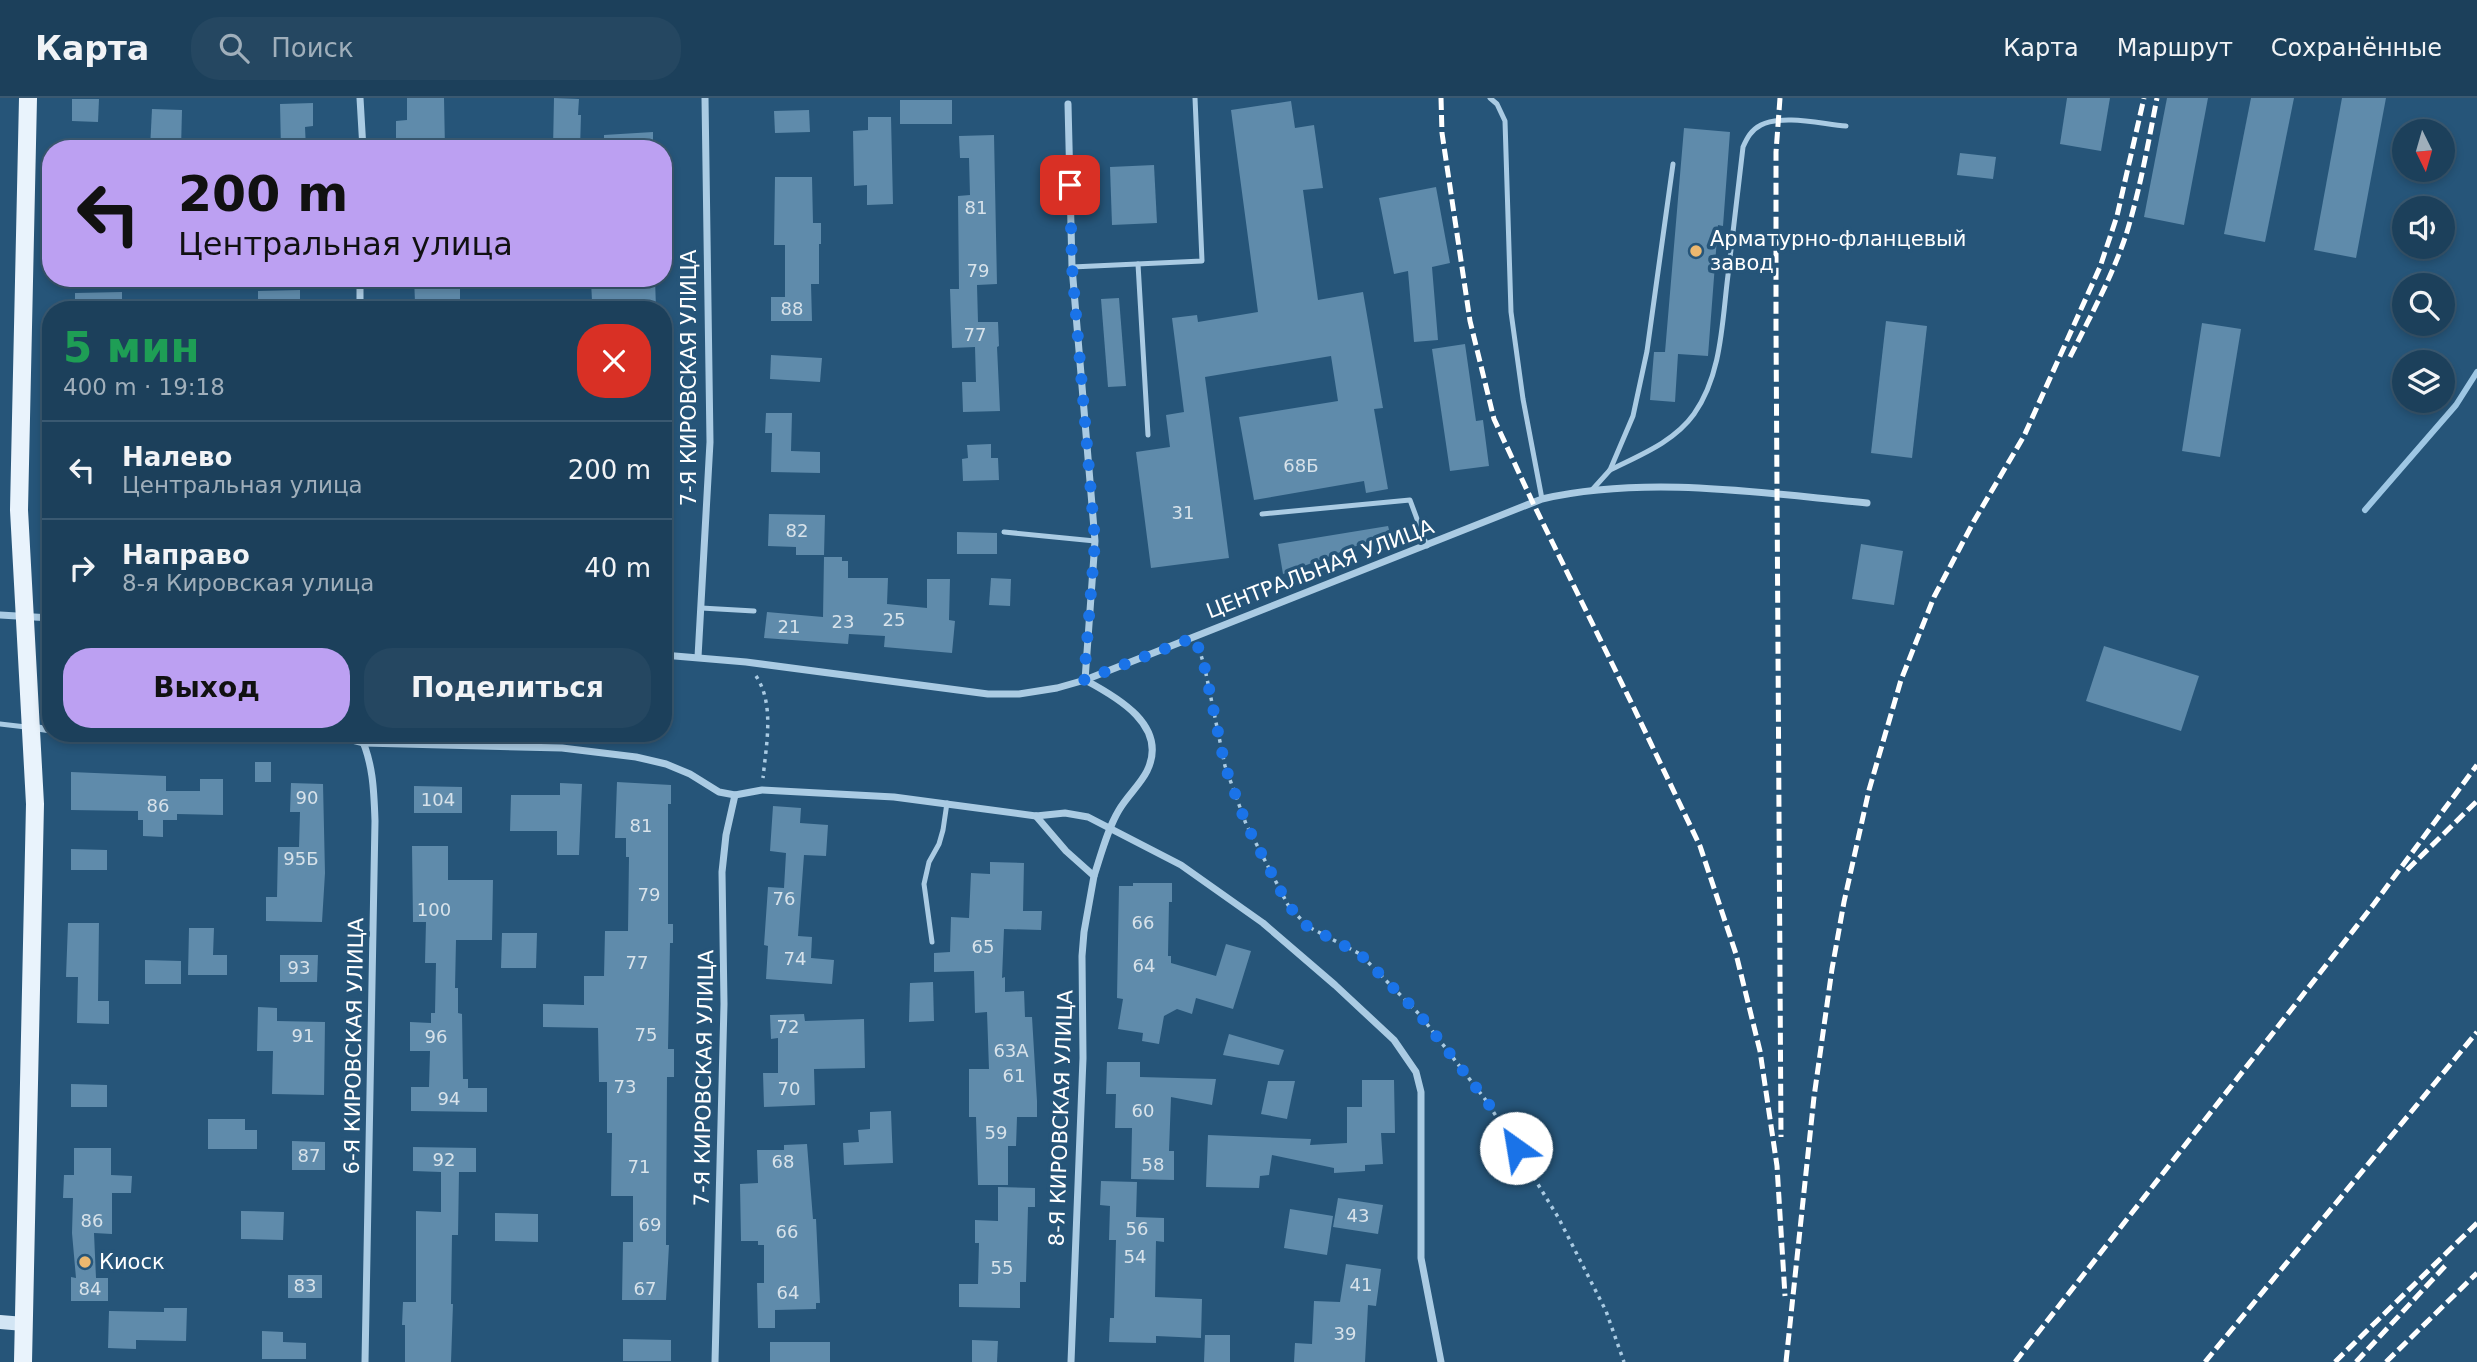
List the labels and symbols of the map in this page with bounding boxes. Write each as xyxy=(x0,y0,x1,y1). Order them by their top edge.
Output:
north arrow xyxy=(2392,119,2455,182)
pin xyxy=(1040,155,1100,215)
house number: 81 xyxy=(965,197,987,218)
place label: Арматурно-фланцевый завод xyxy=(1710,227,1966,275)
marker: Арматурно-фланцевый завод xyxy=(1688,243,1704,259)
street label: 7-Я КИРОВСКАЯ УЛИЦА xyxy=(677,249,701,506)
house number: 79 xyxy=(967,260,989,281)
house number: 88 xyxy=(781,298,803,319)
house number: 77 xyxy=(964,324,986,345)
house number: 68Б xyxy=(1283,455,1319,476)
house number: 31 xyxy=(1172,502,1194,523)
street label: ЦЕНТРАЛЬНАЯ УЛИЦА xyxy=(1203,514,1438,624)
house number: 82 xyxy=(786,520,808,541)
house number: 25 xyxy=(883,609,905,630)
house number: 23 xyxy=(832,611,854,632)
house number: 21 xyxy=(778,616,800,637)
house number: 90 xyxy=(296,787,318,808)
house number: 104 xyxy=(421,789,455,810)
house number: 86 xyxy=(147,795,169,816)
house number: 81 xyxy=(630,815,652,836)
house number: 95Б xyxy=(283,848,319,869)
house number: 79 xyxy=(638,884,660,905)
house number: 76 xyxy=(773,888,795,909)
house number: 100 xyxy=(417,899,451,920)
house number: 66 xyxy=(1132,912,1154,933)
street label: 6-Я КИРОВСКАЯ УЛИЦА xyxy=(340,917,368,1174)
house number: 65 xyxy=(972,936,994,957)
house number: 74 xyxy=(784,948,806,969)
street label: 7-Я КИРОВСКАЯ УЛИЦА xyxy=(690,949,718,1206)
house number: 77 xyxy=(626,952,648,973)
house number: 64 xyxy=(1133,955,1155,976)
house number: 93 xyxy=(288,957,310,978)
street label: 8-Я КИРОВСКАЯ УЛИЦА xyxy=(1045,989,1077,1247)
house number: 72 xyxy=(777,1016,799,1037)
house number: 75 xyxy=(635,1024,657,1045)
house number: 91 xyxy=(292,1025,314,1046)
house number: 96 xyxy=(425,1026,447,1047)
house number: 63А xyxy=(993,1040,1029,1061)
house number: 61 xyxy=(1003,1065,1025,1086)
house number: 73 xyxy=(614,1076,636,1097)
house number: 70 xyxy=(778,1078,800,1099)
house number: 94 xyxy=(438,1088,460,1109)
house number: 60 xyxy=(1132,1100,1154,1121)
position arrow xyxy=(1479,1111,1553,1185)
house number: 59 xyxy=(985,1122,1007,1143)
house number: 87 xyxy=(298,1145,320,1166)
house number: 92 xyxy=(433,1149,455,1170)
house number: 68 xyxy=(772,1151,794,1172)
house number: 58 xyxy=(1142,1154,1164,1175)
house number: 71 xyxy=(628,1156,650,1177)
house number: 43 xyxy=(1347,1205,1369,1226)
house number: 86 xyxy=(81,1210,103,1231)
house number: 69 xyxy=(639,1214,661,1235)
house number: 56 xyxy=(1126,1218,1148,1239)
house number: 66 xyxy=(776,1221,798,1242)
house number: 54 xyxy=(1124,1246,1146,1267)
place label: Киоск xyxy=(99,1250,165,1274)
marker: Киоск xyxy=(77,1254,93,1270)
house number: 55 xyxy=(991,1257,1013,1278)
house number: 41 xyxy=(1350,1274,1372,1295)
house number: 83 xyxy=(294,1275,316,1296)
house number: 84 xyxy=(79,1278,101,1299)
house number: 67 xyxy=(634,1278,656,1299)
house number: 64 xyxy=(777,1282,799,1303)
house number: 39 xyxy=(1334,1323,1356,1344)

